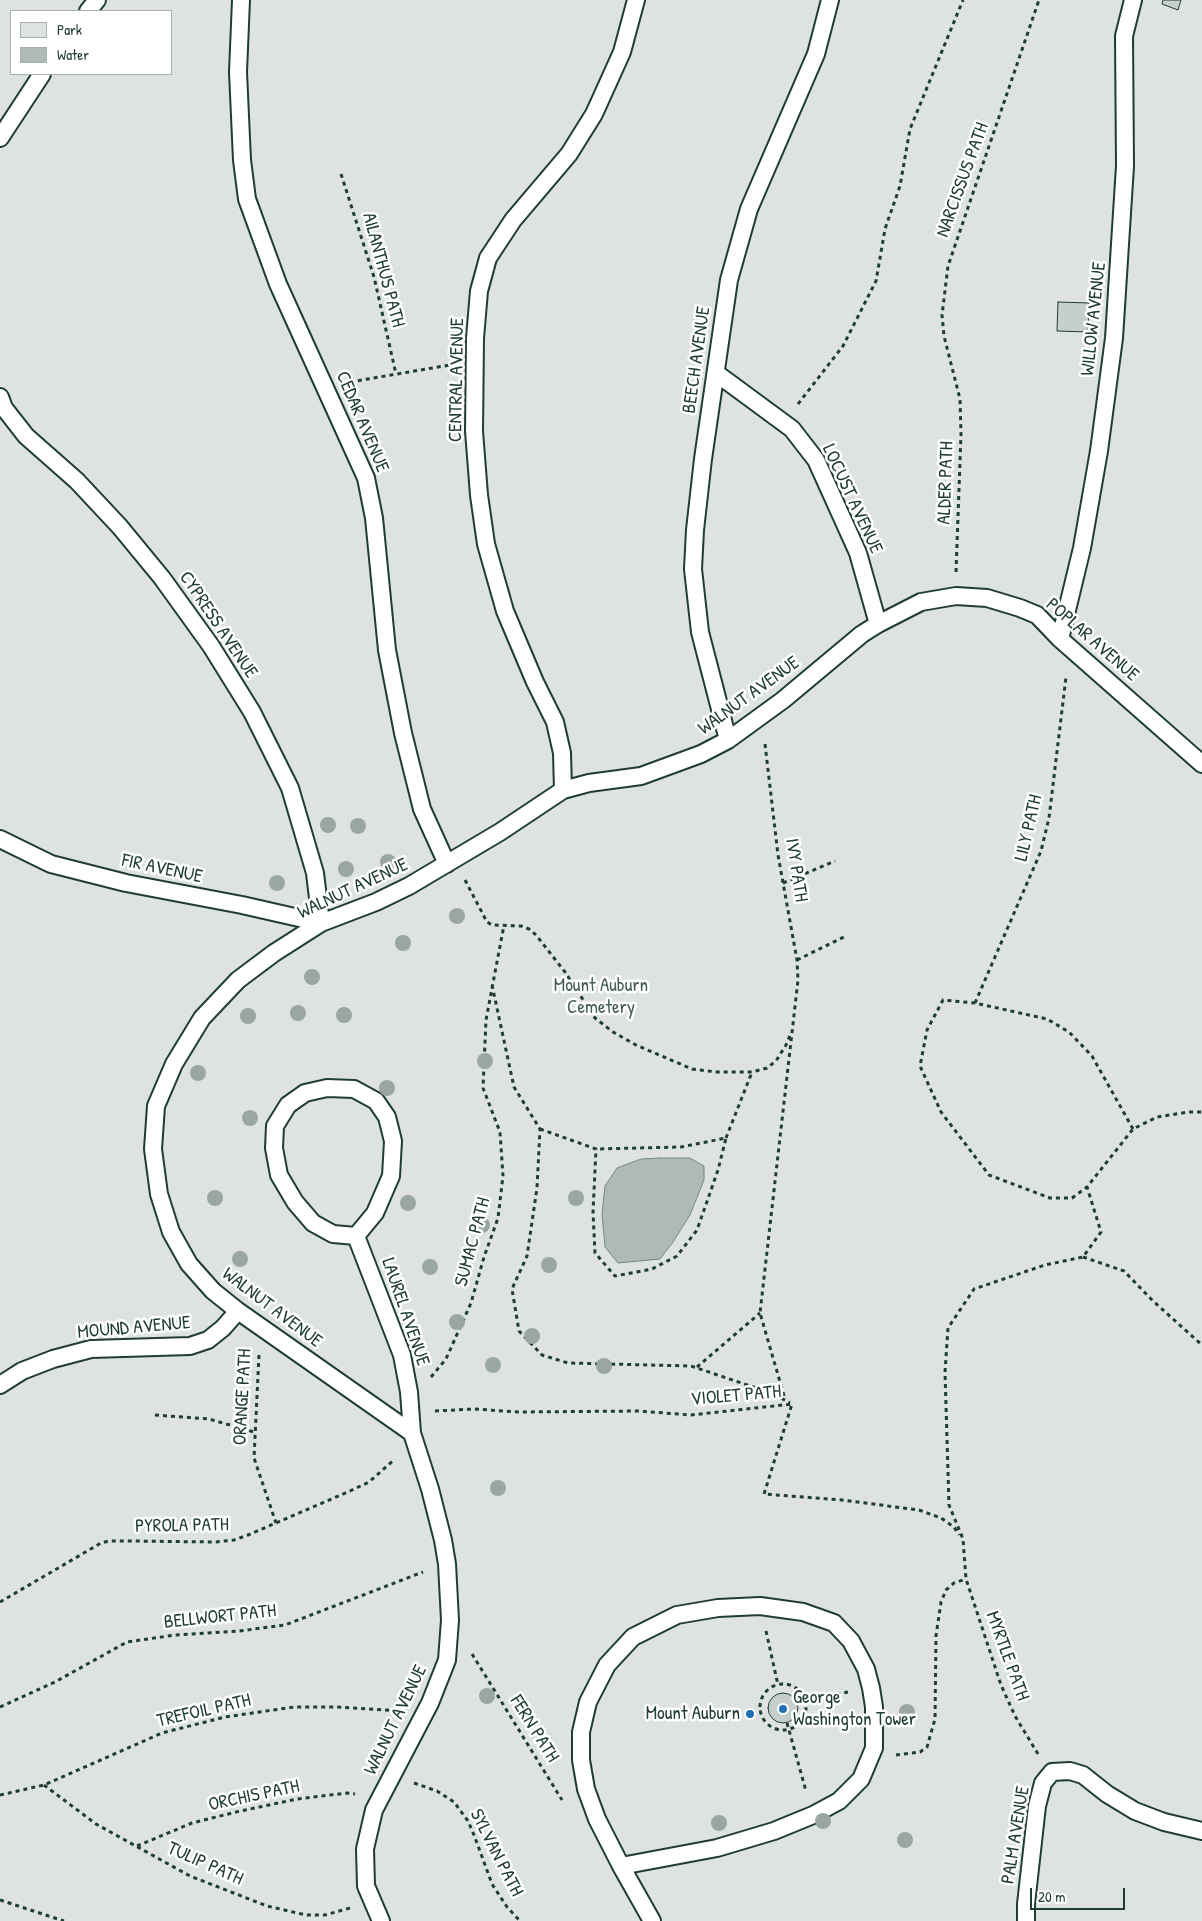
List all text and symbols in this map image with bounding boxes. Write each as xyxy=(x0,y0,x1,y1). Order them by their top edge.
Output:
legend xyxy=(10,10,172,75)
text: Park xyxy=(57,19,82,40)
text: Water xyxy=(57,44,89,65)
street label: NARCISSUS PATH xyxy=(932,120,994,240)
street label: AILANTHUS PATH xyxy=(357,210,409,330)
street label: WILLOW AVENUE xyxy=(1077,261,1111,377)
street label: BEECH AVENUE xyxy=(678,305,716,415)
street label: CENTRAL AVENUE xyxy=(445,318,469,442)
street label: CEDAR AVENUE xyxy=(331,368,393,476)
street label: LOCUST AVENUE xyxy=(817,441,887,557)
street label: ALDER PATH xyxy=(933,441,959,525)
street label: CYPRESS AVENUE xyxy=(174,567,262,683)
street label: POPLAR AVENUE xyxy=(1041,594,1143,686)
street label: WALNUT AVENUE xyxy=(694,652,804,740)
street label: LILY PATH xyxy=(1010,793,1048,863)
street label: IVY PATH xyxy=(780,837,812,903)
street label: FIR AVENUE xyxy=(120,849,204,889)
street label: WALNUT AVENUE xyxy=(294,853,412,925)
park label: Mount Auburn Cemetery xyxy=(554,975,648,1019)
street label: SUMAC PATH xyxy=(450,1195,496,1289)
street label: LAUREL AVENUE xyxy=(376,1255,434,1369)
street label: WALNUT AVENUE xyxy=(218,1263,326,1353)
street label: MOUND AVENUE xyxy=(77,1312,191,1344)
street label: ORANGE PATH xyxy=(229,1348,257,1446)
street label: VIOLET PATH xyxy=(690,1381,782,1411)
street label: PYROLA PATH xyxy=(135,1514,229,1538)
street label: BELLWORT PATH xyxy=(163,1600,277,1634)
street label: MYRTLE PATH xyxy=(980,1608,1034,1704)
street label: WALNUT AVENUE xyxy=(360,1661,432,1779)
place label: George Washington Tower xyxy=(793,1687,916,1731)
street label: TREFOIL PATH xyxy=(155,1689,253,1733)
street label: FERN PATH xyxy=(505,1691,563,1767)
place label: Mount Auburn xyxy=(646,1703,740,1725)
marker: George Washington Tower xyxy=(777,1703,789,1715)
marker: Mount Auburn xyxy=(744,1708,756,1720)
street label: ORCHIS PATH xyxy=(207,1775,301,1817)
street label: PALM AVENUE xyxy=(997,1785,1035,1885)
street label: SYLVAN PATH xyxy=(464,1806,528,1900)
street label: TULIP PATH xyxy=(164,1837,246,1891)
scale bar xyxy=(1032,1878,1127,1910)
text: 20 m xyxy=(1038,1886,1065,1907)

